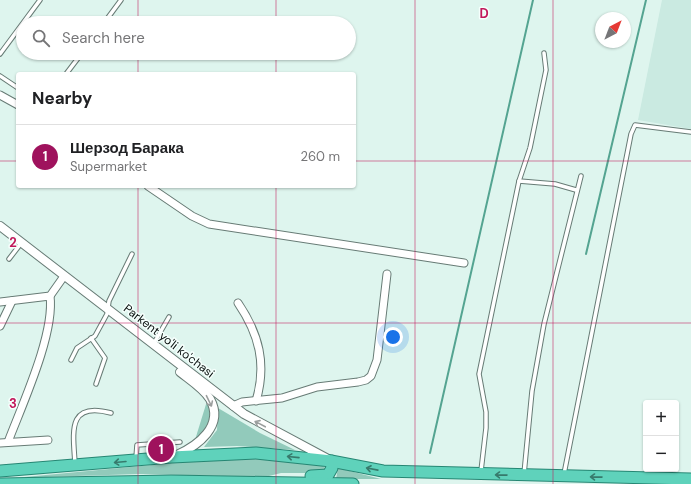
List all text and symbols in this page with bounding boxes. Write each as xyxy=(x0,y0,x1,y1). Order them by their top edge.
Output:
text: D xyxy=(479,5,489,22)
north arrow xyxy=(595,12,631,48)
search box xyxy=(16,16,356,60)
icon: search xyxy=(30,27,52,49)
text: Search here xyxy=(62,28,145,48)
text: Nearby xyxy=(32,87,92,109)
text: Шерзод Барака xyxy=(70,138,184,158)
text: 1 xyxy=(43,148,47,165)
text: 260 m xyxy=(300,148,340,165)
text: Supermarket xyxy=(70,158,147,175)
text: 2 xyxy=(9,234,17,251)
street label: Parkent yo'li ko'chasi xyxy=(120,301,218,382)
your location xyxy=(383,327,403,347)
text: 3 xyxy=(9,395,17,412)
one-way arrow xyxy=(206,395,214,407)
map controls xyxy=(643,400,679,472)
button: + xyxy=(643,400,679,436)
one-way arrow xyxy=(254,419,266,427)
pin: 1 xyxy=(148,434,174,464)
button: − xyxy=(643,436,679,472)
one-way arrow xyxy=(287,453,300,461)
one-way arrow xyxy=(113,458,126,466)
one-way arrow xyxy=(365,465,378,473)
one-way arrow xyxy=(495,471,508,478)
one-way arrow xyxy=(590,473,603,481)

